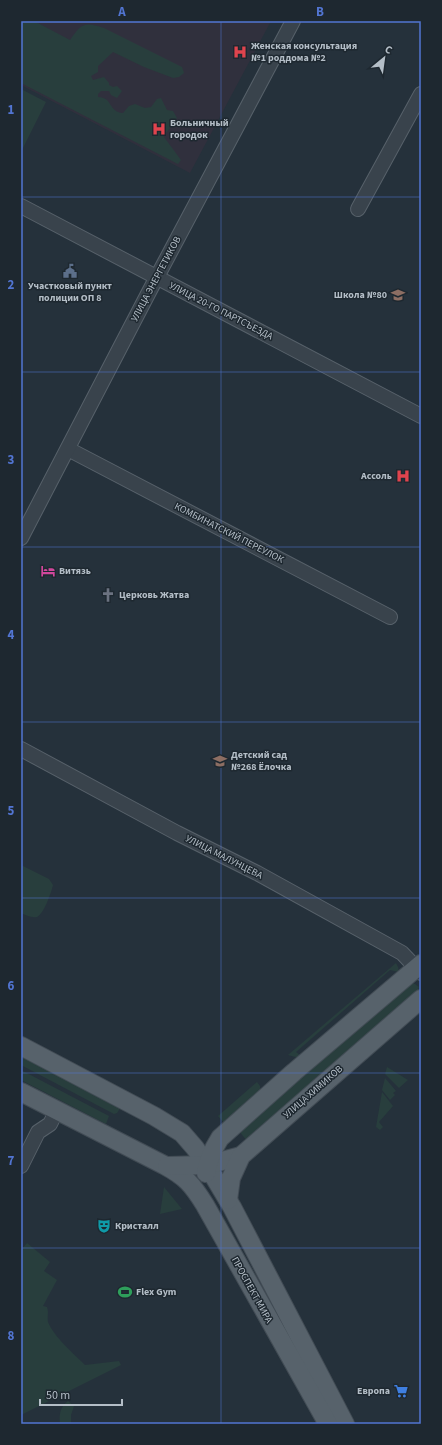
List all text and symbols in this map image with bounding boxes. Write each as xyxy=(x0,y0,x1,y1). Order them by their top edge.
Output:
text: A xyxy=(117,3,126,21)
text: B xyxy=(316,3,324,21)
north arrow xyxy=(364,38,404,78)
place label: Женская консультация №1 роддома №2 xyxy=(251,39,357,65)
text: С xyxy=(382,42,396,58)
hospital icon: Женская консультация №1 роддома №2 xyxy=(232,44,248,60)
text: 1 xyxy=(8,101,15,119)
place label: Больничный городок xyxy=(170,116,229,142)
hospital icon: Больничный городок xyxy=(151,121,167,137)
street label: УЛИЦА ЭНЕРГЕТИКОВ xyxy=(128,234,184,324)
public building icon: Участковый пункт полиции ОП 8 xyxy=(62,263,78,279)
text: 2 xyxy=(8,276,15,294)
place label: Участковый пункт полиции ОП 8 xyxy=(28,279,112,305)
street label: УЛИЦА 20-ГО ПАРТСЪЕЗДА xyxy=(167,279,276,344)
school or university icon: Школа №80 xyxy=(390,287,406,303)
place label: Школа №80 xyxy=(334,288,387,302)
text: 3 xyxy=(8,451,15,469)
hospital icon: Ассоль xyxy=(395,468,411,484)
place label: Ассоль xyxy=(360,469,392,483)
street label: КОМБИНАТСКИЙ ПЕРЕУЛОК xyxy=(172,499,286,567)
hotel icon: Витязь xyxy=(40,563,56,579)
place label: Витязь xyxy=(59,564,91,578)
church icon: Церковь Жатва xyxy=(100,587,116,603)
place label: Церковь Жатва xyxy=(119,588,189,602)
text: 4 xyxy=(8,626,15,644)
place label: Детский сад №268 Ёлочка xyxy=(231,748,291,774)
school or university icon: Детский сад №268 Ёлочка xyxy=(212,753,228,769)
text: 5 xyxy=(8,802,15,820)
street label: УЛИЦА МАЛУНЦЕВА xyxy=(183,831,266,883)
text: 6 xyxy=(8,977,15,995)
street label: УЛИЦА ХИМИКОВ xyxy=(280,1062,346,1122)
text: 7 xyxy=(8,1152,15,1170)
theatre icon: Кристалл xyxy=(96,1218,112,1234)
place label: Кристалл xyxy=(115,1219,159,1233)
street label: ПРОСПЕКТ МИРА xyxy=(228,1254,276,1326)
sports icon: Flex Gym xyxy=(117,1284,133,1300)
place label: Flex Gym xyxy=(136,1285,176,1299)
text: 8 xyxy=(8,1327,15,1345)
scale bar xyxy=(40,1381,122,1407)
supermarket icon: Европа xyxy=(393,1383,409,1399)
place label: Европа xyxy=(357,1384,390,1398)
text: 50 m xyxy=(46,1387,70,1404)

